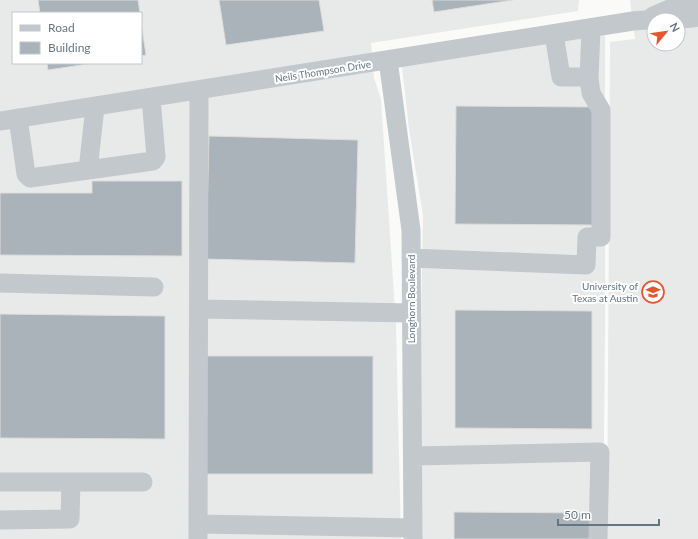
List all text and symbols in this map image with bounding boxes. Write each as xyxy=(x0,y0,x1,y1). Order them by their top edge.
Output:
legend xyxy=(12,12,142,64)
north arrow xyxy=(646,12,686,52)
text: Road xyxy=(48,20,75,35)
text: N xyxy=(667,20,683,34)
text: Building xyxy=(48,40,91,55)
street label: Neils Thompson Drive xyxy=(274,57,372,85)
street label: Longhorn Boulevard xyxy=(405,255,417,343)
school or university icon: University of Texas at Austin xyxy=(640,279,666,305)
place label: University of Texas at Austin xyxy=(572,280,638,304)
scale bar xyxy=(558,501,659,527)
text: 50 m xyxy=(564,507,591,522)

